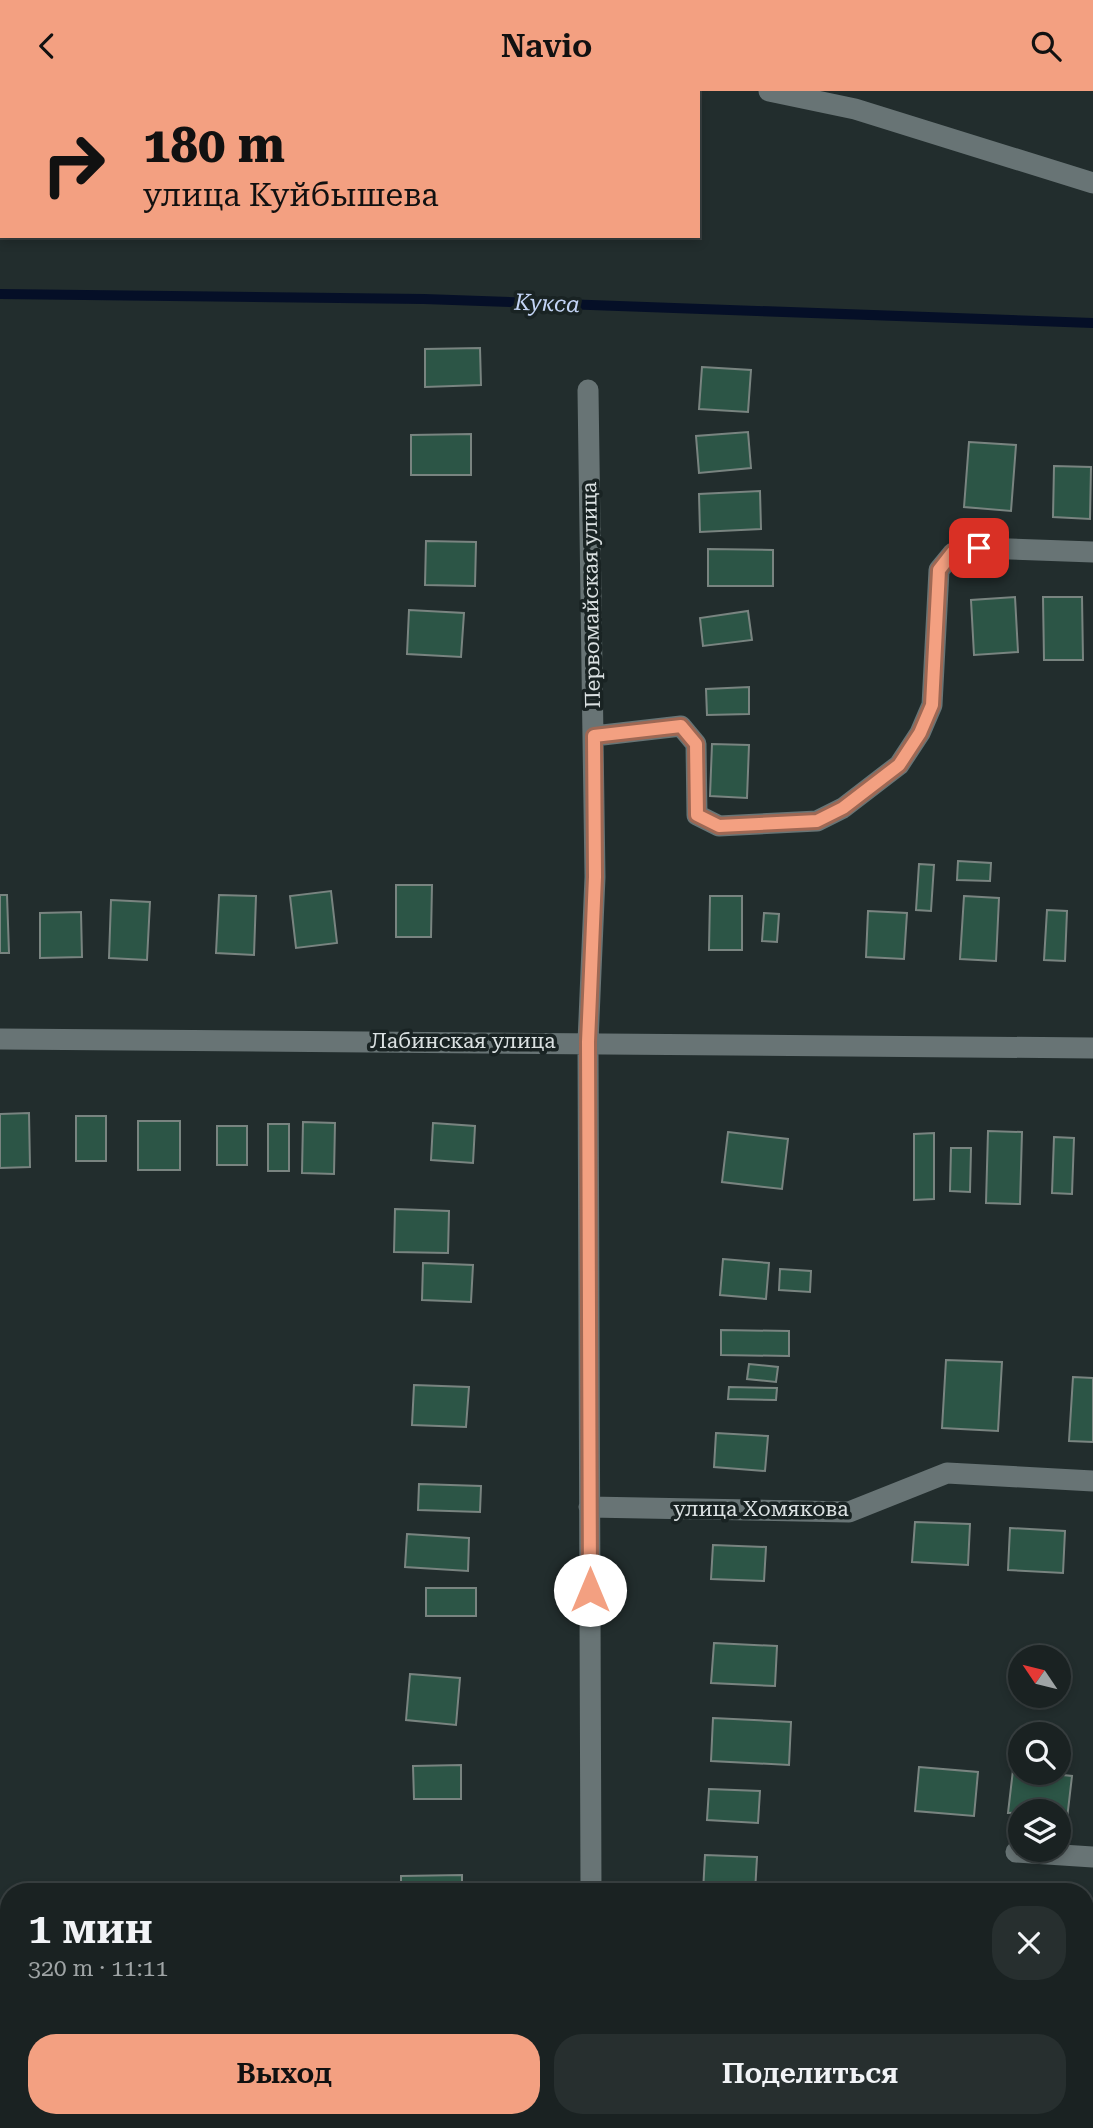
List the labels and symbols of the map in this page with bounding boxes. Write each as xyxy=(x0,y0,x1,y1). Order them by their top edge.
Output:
water label: Кукса xyxy=(513,289,580,318)
street label: Первомайская улица xyxy=(577,481,605,709)
pin xyxy=(949,518,1009,578)
street label: Лабинская улица xyxy=(370,1029,556,1053)
street label: улица Хомякова xyxy=(673,1497,849,1521)
position arrow xyxy=(553,1553,627,1627)
north arrow xyxy=(1008,1645,1071,1708)

